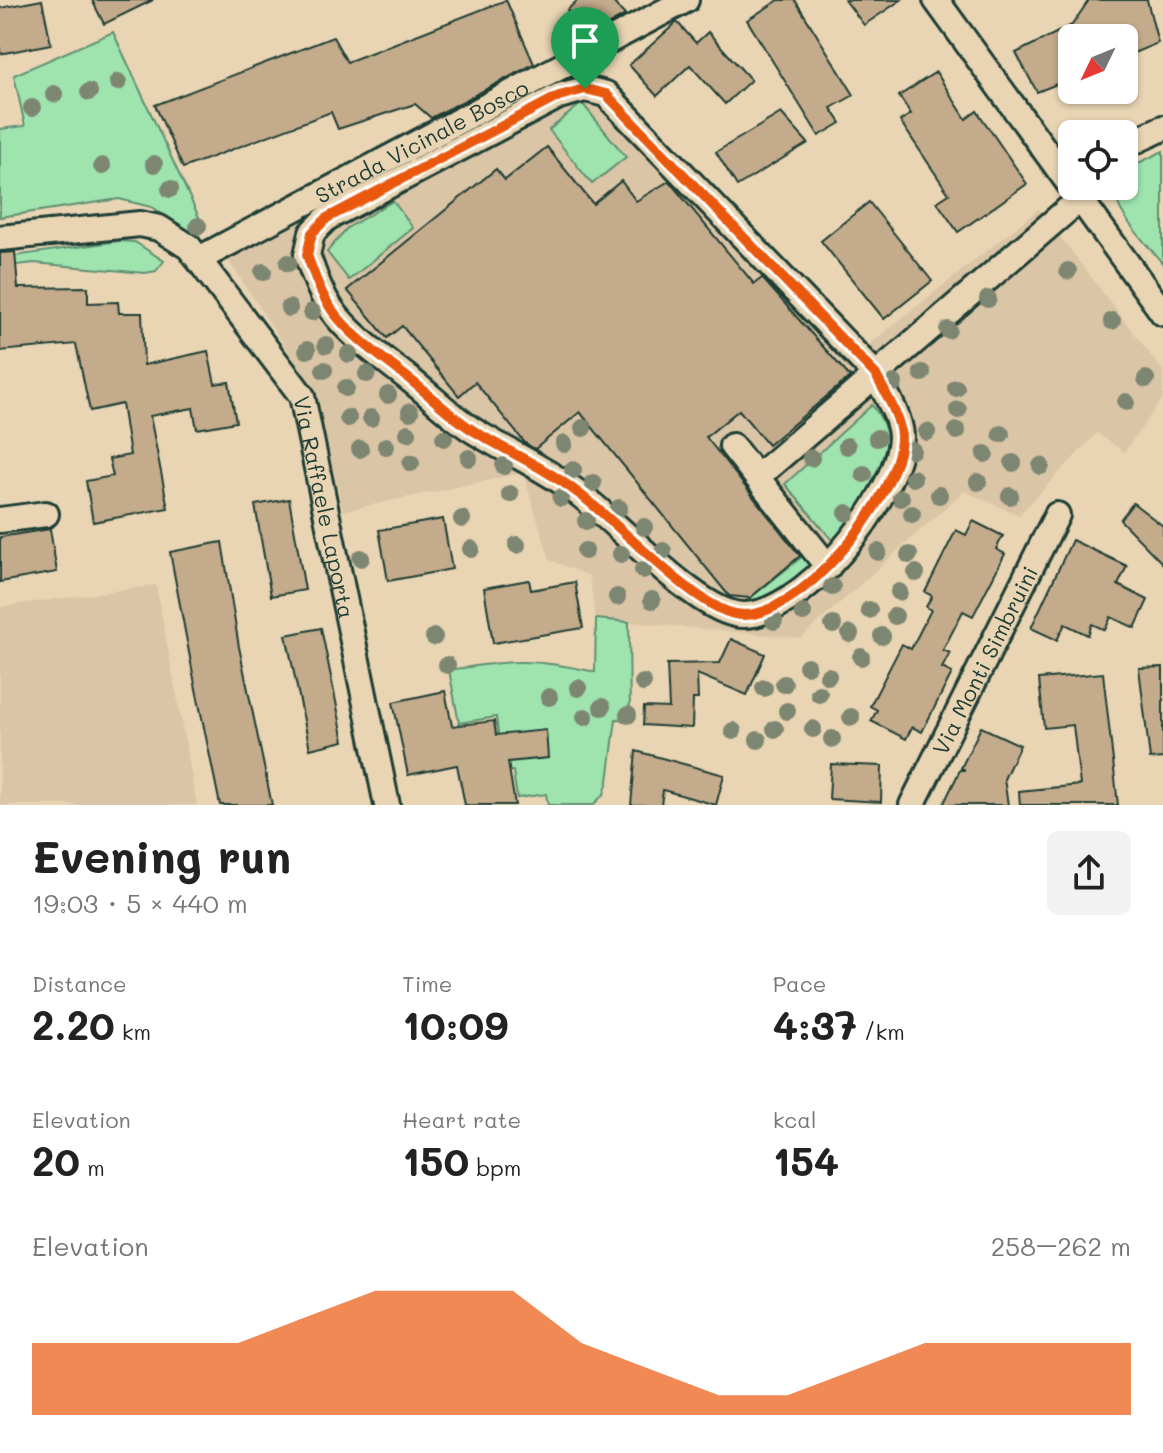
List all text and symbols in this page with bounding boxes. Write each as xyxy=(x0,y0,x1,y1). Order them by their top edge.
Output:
pin xyxy=(551,7,619,89)
icon: arrive xyxy=(563,19,607,63)
north arrow xyxy=(1058,24,1138,104)
map controls xyxy=(1058,24,1138,200)
street label: Strada Vicinale Bosco xyxy=(310,72,533,209)
button: locate xyxy=(1058,120,1138,200)
street label: Via Raffaele Laporta xyxy=(288,393,362,621)
street label: Via Monti Simbruini xyxy=(925,561,1044,759)
text: Evening run xyxy=(32,827,291,884)
button: share xyxy=(1047,831,1131,915)
text: 19:03 · 5 × 440 m xyxy=(32,886,248,920)
text: Distance xyxy=(32,969,127,998)
text: Time xyxy=(402,969,452,998)
text: Pace xyxy=(773,969,826,998)
text: 2.20 xyxy=(32,998,115,1050)
text: 10:09 xyxy=(402,998,508,1050)
text: 4:37 xyxy=(773,998,857,1050)
text: km xyxy=(115,1017,151,1046)
text: /km xyxy=(857,1017,905,1046)
text: Elevation xyxy=(32,1105,131,1134)
text: Heart rate xyxy=(402,1105,521,1134)
text: kcal xyxy=(773,1105,817,1134)
text: 20 xyxy=(32,1134,80,1186)
text: 150 xyxy=(402,1134,469,1186)
text: 154 xyxy=(773,1134,839,1186)
text: m xyxy=(80,1153,105,1182)
text: bpm xyxy=(469,1153,521,1182)
text: Elevation xyxy=(32,1229,149,1263)
text: 258–262 m xyxy=(991,1229,1131,1263)

